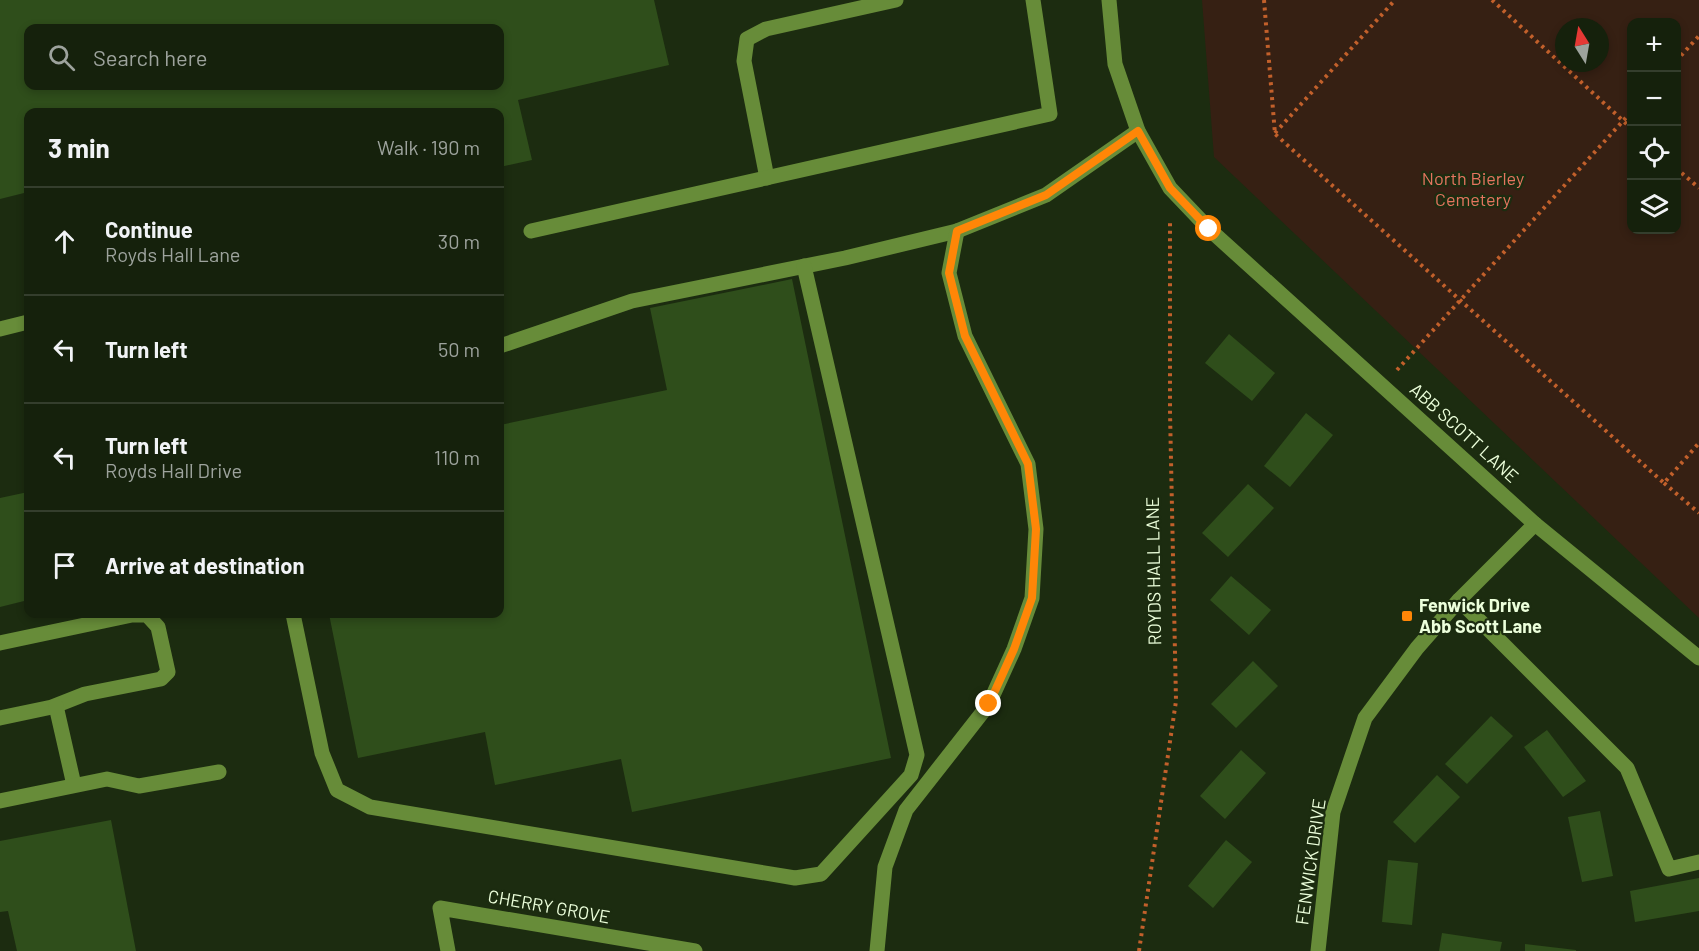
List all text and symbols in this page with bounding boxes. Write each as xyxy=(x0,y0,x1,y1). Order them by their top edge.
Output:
north arrow xyxy=(1555,18,1609,72)
map controls xyxy=(1627,18,1681,234)
button: + xyxy=(1627,18,1681,72)
search box xyxy=(24,24,504,90)
icon: search xyxy=(45,41,78,74)
text: Search here xyxy=(93,44,207,70)
button: − xyxy=(1627,72,1681,126)
button: locate xyxy=(1627,126,1681,180)
text: 3 min xyxy=(48,132,110,163)
text: Walk · 190 m xyxy=(377,135,480,159)
park label: North Bierley Cemetery xyxy=(1422,167,1524,210)
button: layers xyxy=(1627,180,1681,234)
route start xyxy=(1195,215,1221,241)
text: Continue xyxy=(105,216,193,242)
icon: ahead xyxy=(48,225,81,258)
text: 30 m xyxy=(438,229,480,253)
text: Royds Hall Lane xyxy=(105,242,240,266)
icon: left xyxy=(48,333,81,366)
text: Turn left xyxy=(105,336,188,362)
text: 50 m xyxy=(438,337,480,361)
street label: ABB SCOTT LANE xyxy=(1406,378,1523,487)
text: Turn left xyxy=(105,432,188,458)
icon: left xyxy=(48,441,81,474)
text: 110 m xyxy=(434,445,480,469)
text: Royds Hall Drive xyxy=(105,458,242,482)
street label: ROYDS HALL LANE xyxy=(1141,496,1165,646)
icon: arrive xyxy=(48,549,81,582)
text: Arrive at destination xyxy=(105,552,304,578)
place label: Fenwick Drive Abb Scott Lane xyxy=(1419,594,1542,637)
marker: Fenwick Drive Abb Scott Lane xyxy=(1400,609,1414,623)
route end xyxy=(975,690,1001,716)
street label: FENWICK DRIVE xyxy=(1290,797,1330,926)
street label: CHERRY GROVE xyxy=(486,884,612,928)

